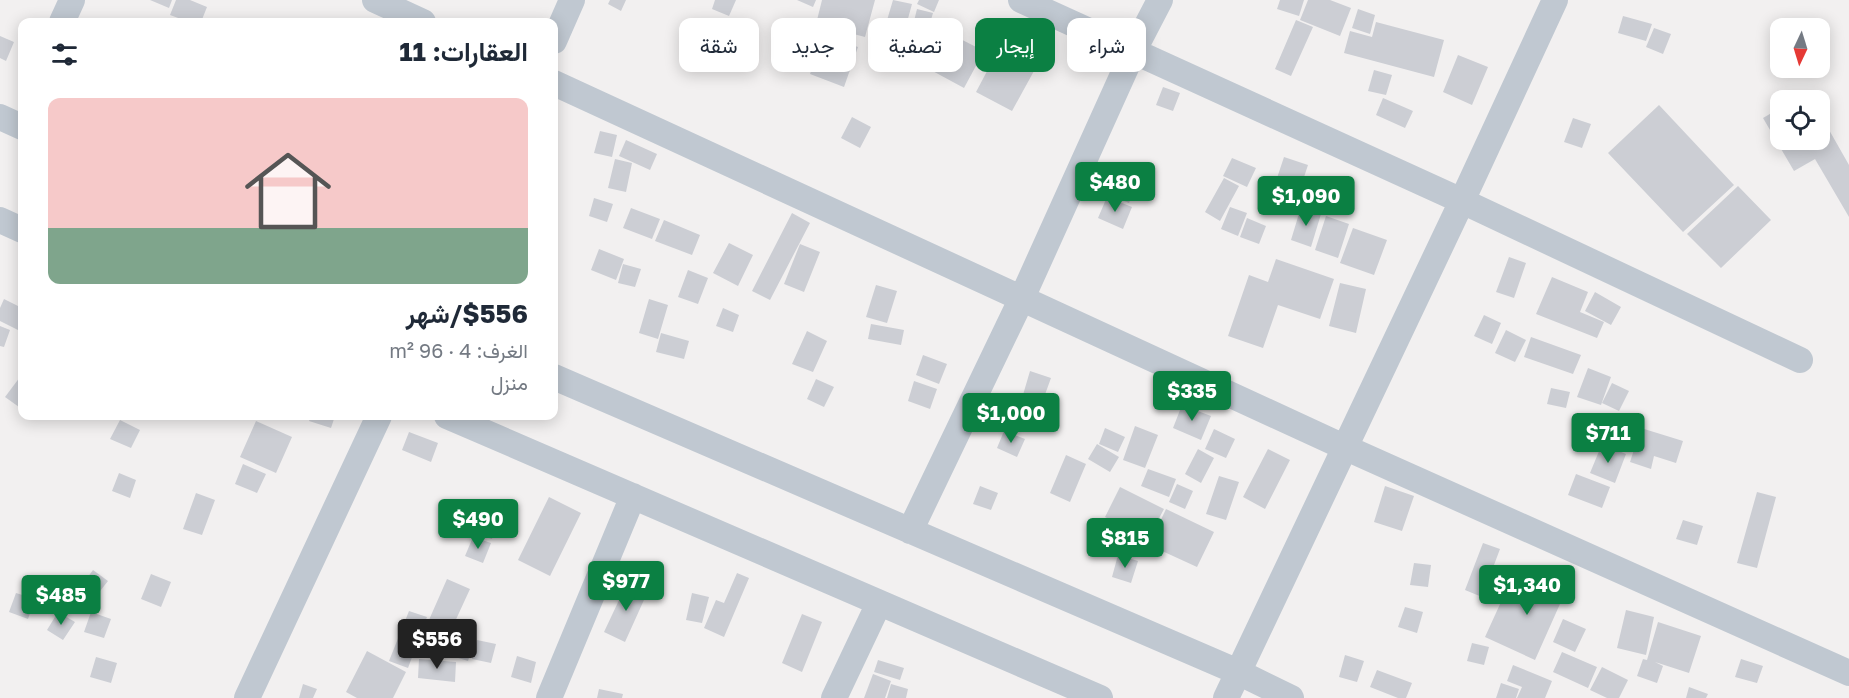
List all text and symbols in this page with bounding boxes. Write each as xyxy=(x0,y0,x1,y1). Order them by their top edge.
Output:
chip: شقة xyxy=(679,18,759,72)
chip: جديد xyxy=(771,18,856,72)
chip: تصفية xyxy=(868,18,963,72)
chip: إيجار xyxy=(975,18,1055,72)
chip: شراء xyxy=(1067,18,1146,72)
north arrow xyxy=(1770,18,1830,78)
map controls xyxy=(1770,18,1830,150)
text: العقارات: 11 xyxy=(399,36,528,67)
icon: filters xyxy=(48,38,81,71)
button: locate xyxy=(1770,90,1830,150)
icon: home xyxy=(234,137,342,245)
pin: $480 xyxy=(1079,162,1151,213)
text: $480 xyxy=(1089,169,1141,193)
pin: $1,090 xyxy=(1257,176,1355,227)
text: $1,090 xyxy=(1272,183,1340,207)
text: $556/شهر xyxy=(406,298,528,329)
text: الغرف: 4 · 96 m² xyxy=(389,338,528,362)
text: منزل xyxy=(491,370,528,394)
pin: $335 xyxy=(1156,371,1228,422)
text: $335 xyxy=(1167,378,1217,402)
pin: $1,000 xyxy=(962,393,1060,444)
text: $1,000 xyxy=(976,400,1046,424)
pin: $711 xyxy=(1572,413,1644,464)
text: $711 xyxy=(1586,420,1630,444)
pin: $490 xyxy=(442,499,514,550)
text: $490 xyxy=(452,506,504,530)
pin: $815 xyxy=(1089,518,1161,569)
text: $815 xyxy=(1101,525,1149,549)
pin: $977 xyxy=(590,561,662,612)
pin: $1,340 xyxy=(1478,565,1576,616)
text: $977 xyxy=(602,568,650,592)
text: $1,340 xyxy=(1493,572,1561,596)
pin: $485 xyxy=(25,575,97,626)
text: $485 xyxy=(36,582,86,606)
pin: $556 xyxy=(401,619,473,670)
text: $556 xyxy=(412,626,462,650)

